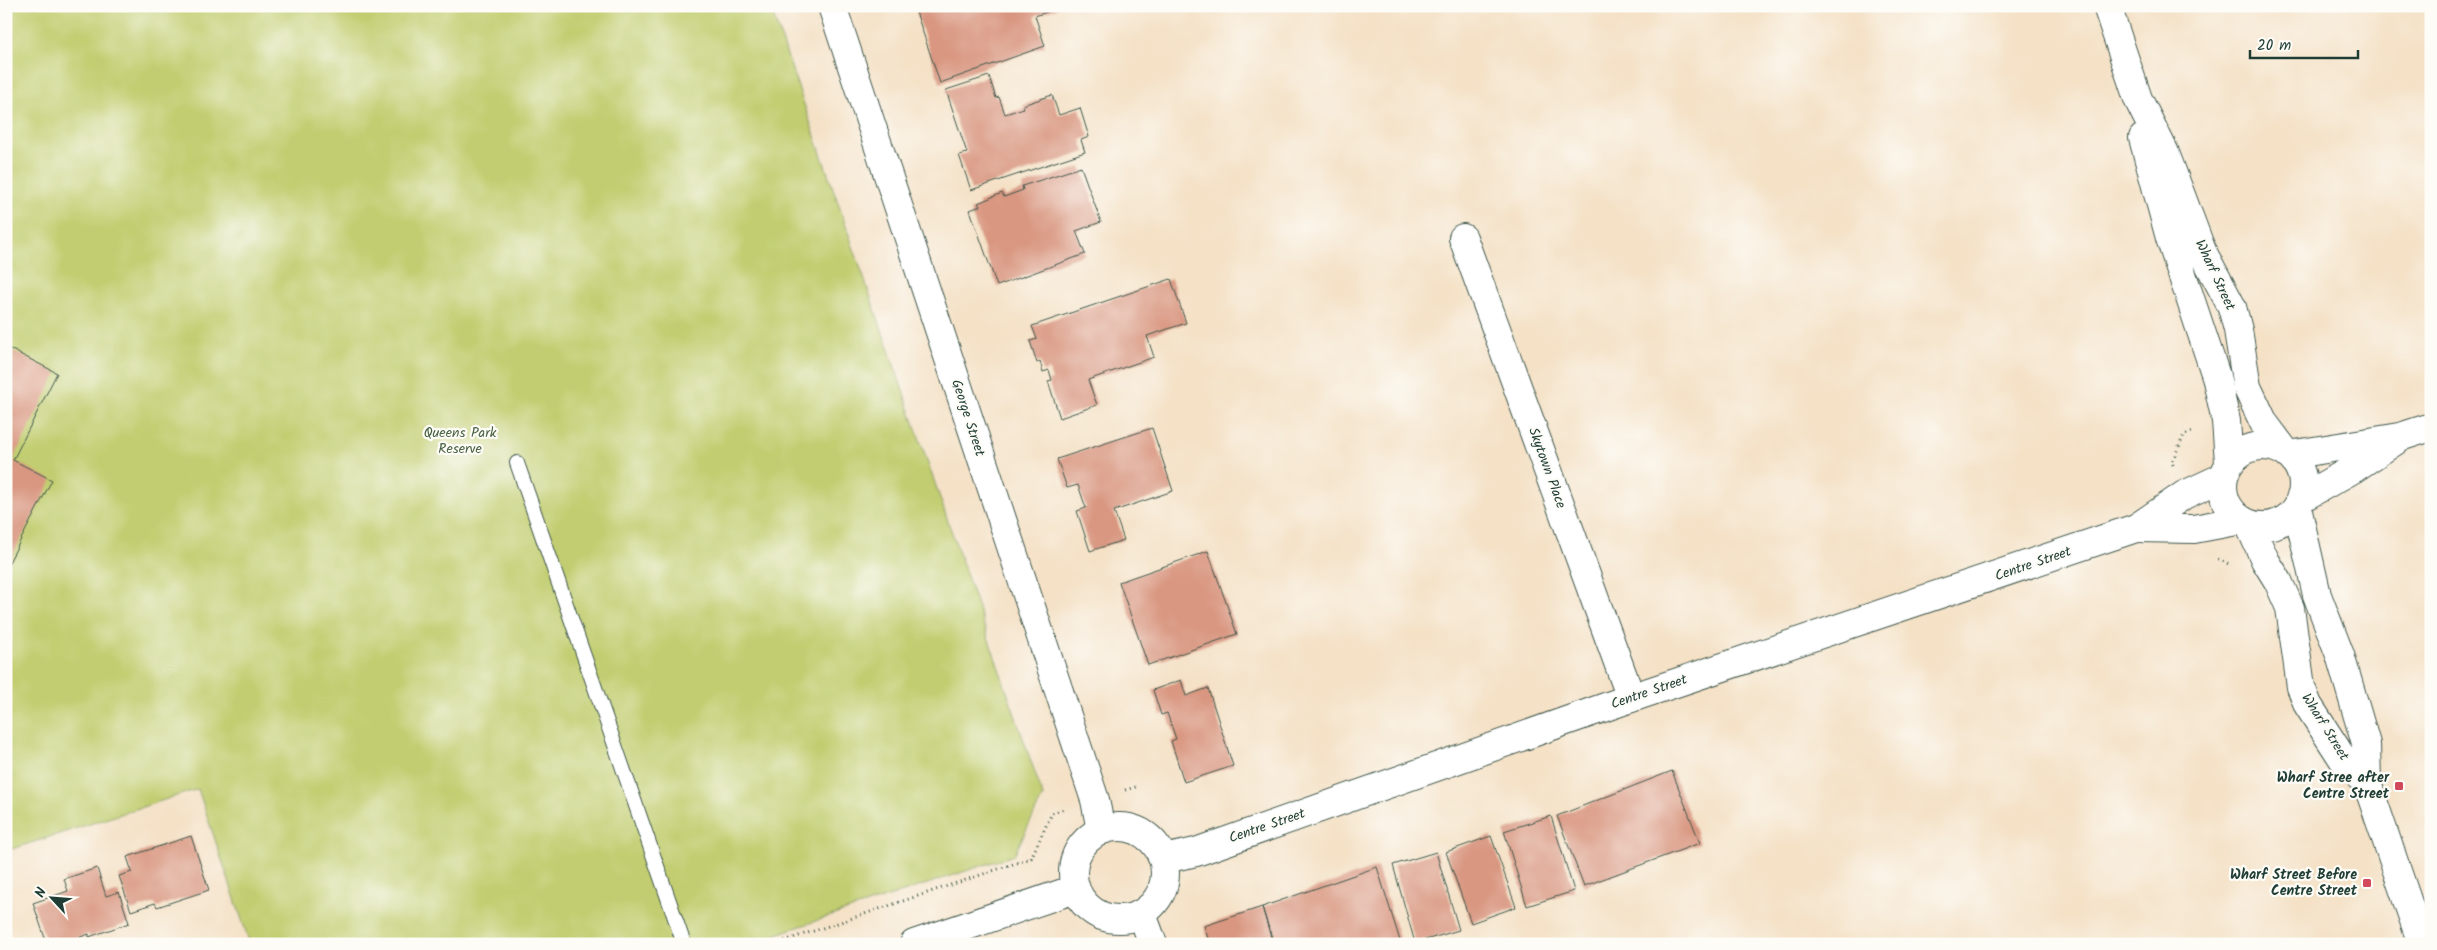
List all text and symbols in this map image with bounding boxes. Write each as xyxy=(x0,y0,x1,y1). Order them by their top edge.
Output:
scale bar xyxy=(2250,28,2357,60)
text: 20 m xyxy=(2257,34,2291,58)
street label: Wharf Street xyxy=(2189,236,2241,315)
street label: George Street xyxy=(945,377,991,460)
park label: Queens Park Reserve xyxy=(424,422,497,460)
street label: Skytown Place xyxy=(1522,424,1572,512)
street label: Centre Street xyxy=(1992,540,2075,587)
street label: Centre Street xyxy=(1608,668,1691,715)
street label: Wharf Street xyxy=(2296,689,2355,766)
place label: Wharf Stree after Centre Street xyxy=(2277,767,2390,805)
marker: Wharf Stree after Centre Street xyxy=(2393,780,2405,792)
street label: Centre Street xyxy=(1226,802,1309,849)
place label: Wharf Street Before Centre Street xyxy=(2230,864,2358,902)
north arrow xyxy=(28,872,78,922)
marker: Wharf Street Before Centre Street xyxy=(2361,877,2373,889)
text: N xyxy=(29,884,53,902)

